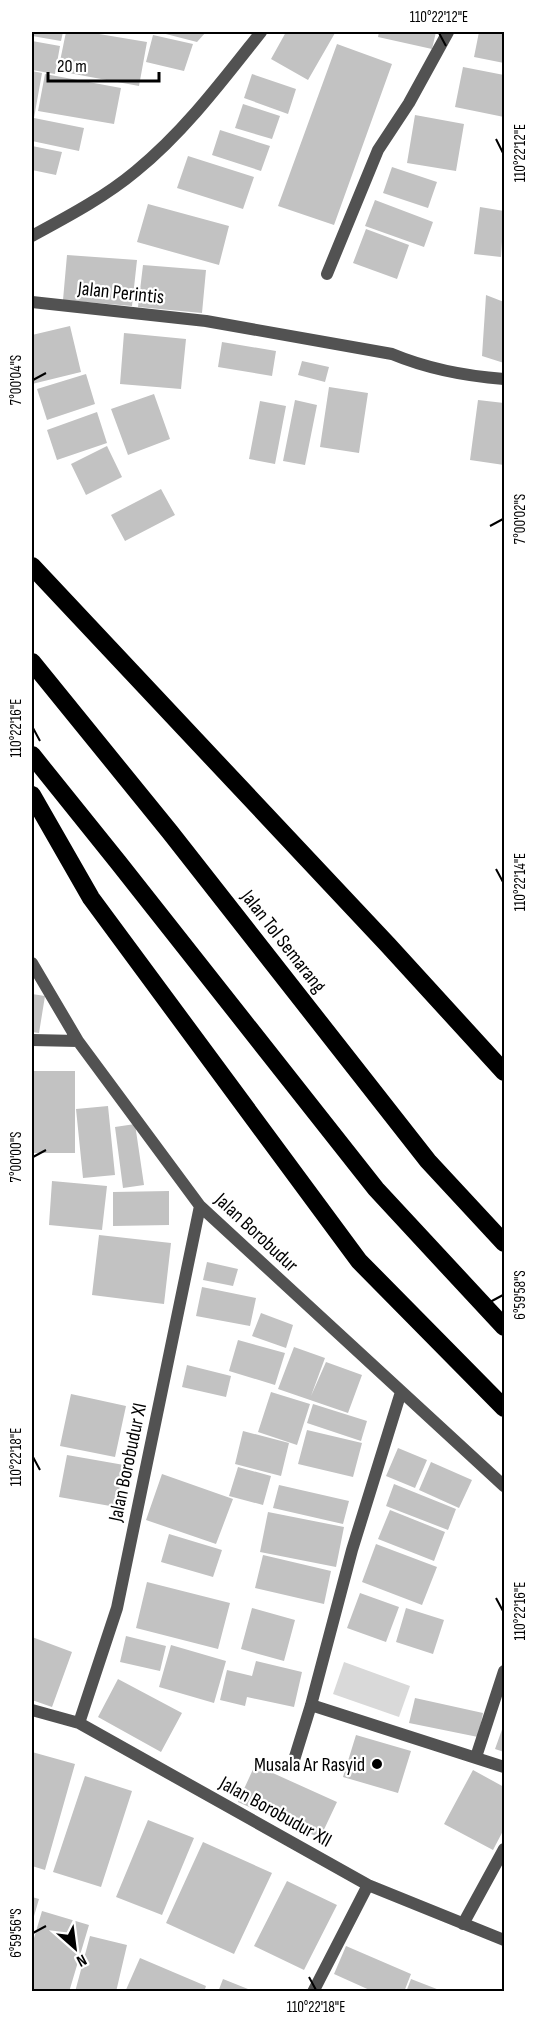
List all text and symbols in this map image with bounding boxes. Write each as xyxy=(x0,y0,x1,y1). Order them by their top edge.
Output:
text: 110°22'12"E xyxy=(410,8,468,27)
scale bar xyxy=(48,45,159,83)
text: 20 m xyxy=(57,56,87,77)
text: 110°22'12"E xyxy=(511,124,530,182)
street label: Jalan Perintis xyxy=(76,276,165,309)
text: 7°00'04"S xyxy=(7,355,26,405)
text: 7°00'02"S xyxy=(511,494,530,544)
text: 110°22'16"E xyxy=(7,699,26,757)
text: 110°22'14"E xyxy=(511,853,530,911)
street label: Jalan Tol Semarang xyxy=(235,885,331,998)
text: 7°00'00"S xyxy=(7,1132,26,1182)
street label: Jalan Borobudur xyxy=(209,1187,303,1277)
text: 6°59'58"S xyxy=(511,1270,530,1320)
street label: Jalan Borobudur XI xyxy=(103,1401,152,1525)
text: 110°22'18"E xyxy=(7,1428,26,1486)
text: 110°22'16"E xyxy=(511,1582,530,1640)
place label: Musala Ar Rasyid xyxy=(254,1753,365,1777)
marker: Musala Ar Rasyid xyxy=(370,1757,384,1771)
street label: Jalan Borobudur XII xyxy=(214,1771,336,1853)
text: 6°59'56"S xyxy=(7,1908,26,1958)
north arrow xyxy=(45,1918,105,1978)
text: N xyxy=(73,1950,90,1970)
text: 110°22'18"E xyxy=(287,1998,345,2017)

